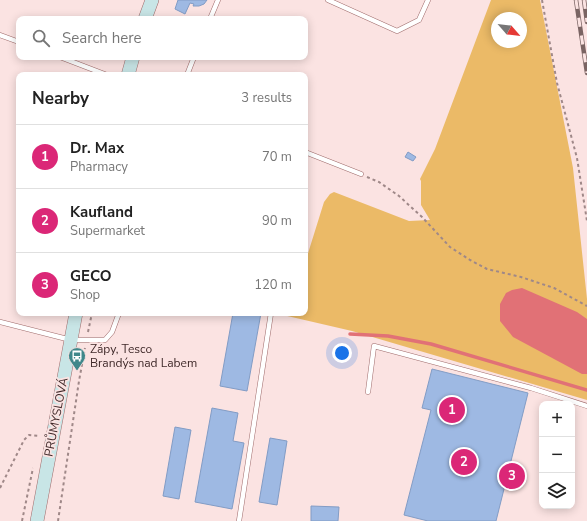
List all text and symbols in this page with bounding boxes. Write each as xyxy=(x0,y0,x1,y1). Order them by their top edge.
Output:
north arrow xyxy=(491,12,527,48)
search box xyxy=(16,16,308,60)
icon: search xyxy=(30,27,52,49)
text: Search here xyxy=(62,28,142,48)
text: Nearby xyxy=(32,87,89,110)
text: 3 results xyxy=(241,89,292,107)
text: Dr. Max xyxy=(70,138,124,158)
text: 1 xyxy=(41,148,49,166)
text: 70 m xyxy=(262,148,292,166)
text: Pharmacy xyxy=(70,158,128,176)
text: Kaufland xyxy=(70,202,133,222)
text: 2 xyxy=(41,212,49,230)
text: 90 m xyxy=(262,212,292,230)
text: Supermarket xyxy=(70,222,145,240)
text: GECO xyxy=(70,266,112,286)
text: 3 xyxy=(41,276,49,294)
text: 120 m xyxy=(254,276,292,294)
text: Shop xyxy=(70,286,100,304)
place label: Zápy, Tesco Brandýs nad Labem xyxy=(90,341,197,371)
your location xyxy=(332,343,352,363)
bus stop icon: Zápy, Tesco Brandýs nad Labem xyxy=(67,346,87,371)
street label: PRŮMYSLOVÁ xyxy=(40,376,72,458)
pin: 1 xyxy=(439,395,465,425)
map controls xyxy=(539,401,575,509)
button: + xyxy=(539,401,575,437)
button: − xyxy=(539,437,575,473)
pin: 2 xyxy=(451,447,477,477)
pin: 3 xyxy=(499,461,525,491)
button: layers xyxy=(539,473,575,509)

